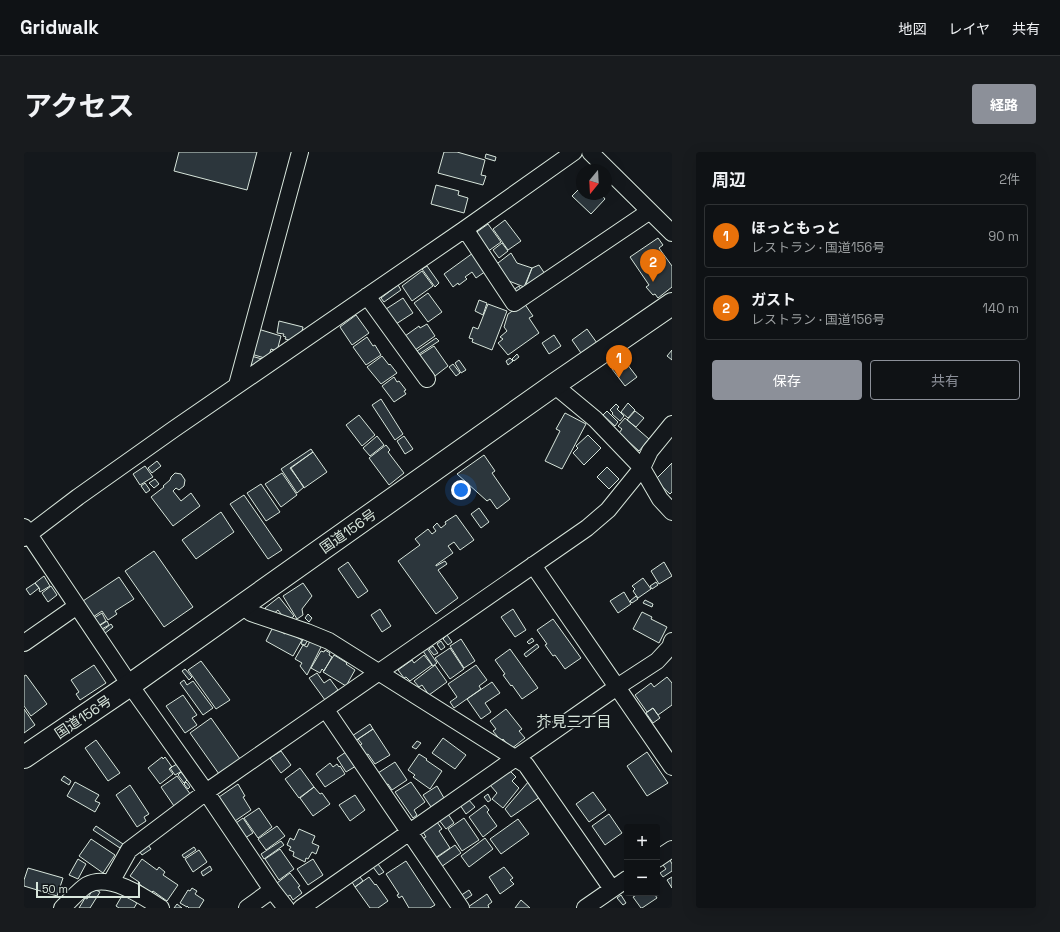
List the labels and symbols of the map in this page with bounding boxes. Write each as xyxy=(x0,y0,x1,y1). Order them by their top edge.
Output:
north arrow xyxy=(576,164,612,200)
pin: 2 xyxy=(640,249,666,282)
pin: 1 xyxy=(606,345,632,378)
your location xyxy=(451,480,471,500)
street label: 国道156号 xyxy=(316,505,380,557)
street label: 国道156号 xyxy=(51,691,115,743)
district label: 芥見三丁目 xyxy=(536,712,612,731)
scale bar xyxy=(36,880,140,899)

